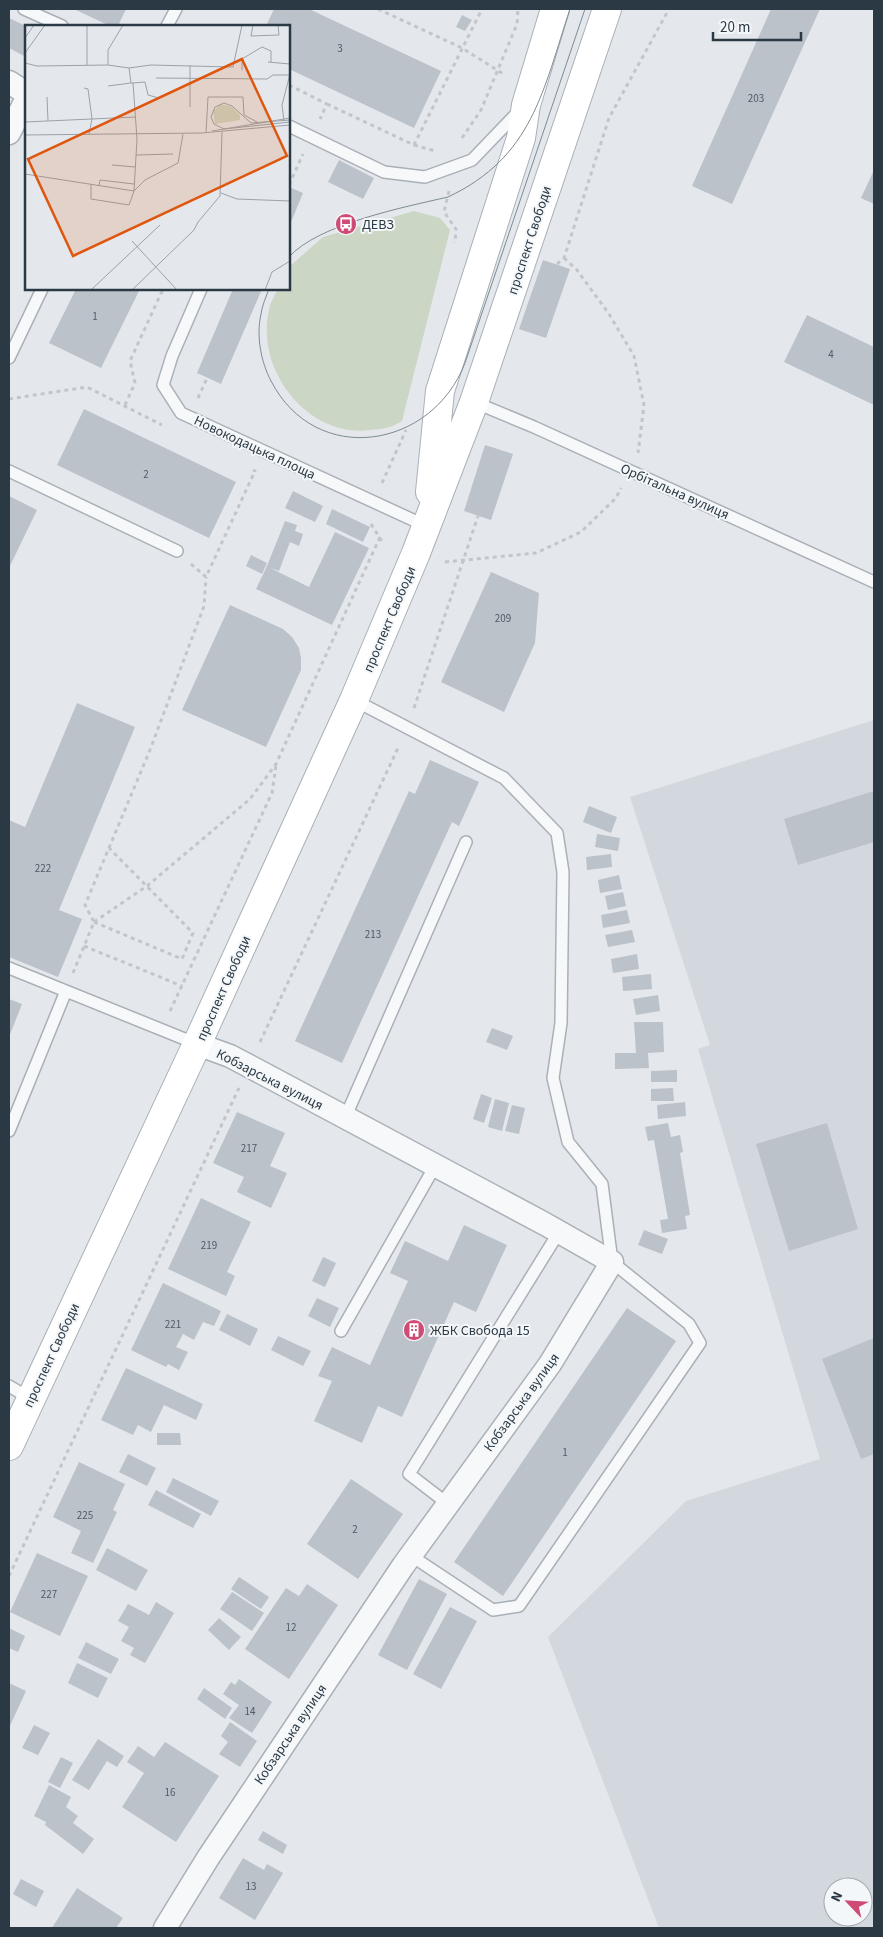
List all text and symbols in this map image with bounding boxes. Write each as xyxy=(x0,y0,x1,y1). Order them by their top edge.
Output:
scale bar xyxy=(713,10,800,42)
text: 20 m xyxy=(720,17,750,38)
inset map xyxy=(25,25,290,290)
house number: 3 xyxy=(337,41,343,56)
house number: 203 xyxy=(748,91,764,106)
street label: проспект Свободи xyxy=(503,183,557,297)
bus stop icon: ДЕВЗ xyxy=(334,212,358,236)
place label: ДЕВЗ xyxy=(362,215,394,235)
house number: 1 xyxy=(92,309,98,324)
house number: 4 xyxy=(828,347,834,362)
street label: Новокодацька площа xyxy=(190,411,319,485)
street label: Орбітальна вулиця xyxy=(617,459,732,525)
house number: 2 xyxy=(143,467,149,482)
street label: проспект Свободи xyxy=(359,563,421,675)
house number: 209 xyxy=(495,611,511,626)
house number: 222 xyxy=(35,861,51,876)
house number: 213 xyxy=(365,927,381,942)
street label: проспект Свободи xyxy=(192,933,256,1044)
street label: Кобзарська вулиця xyxy=(213,1044,327,1116)
house number: 217 xyxy=(241,1141,257,1156)
house number: 219 xyxy=(201,1238,217,1253)
street label: проспект Свободи xyxy=(19,1300,85,1411)
house number: 221 xyxy=(165,1317,181,1332)
building icon: ЖБК Свобода 15 xyxy=(402,1318,426,1342)
place label: ЖБК Свобода 15 xyxy=(430,1321,530,1341)
street label: Кобзарська вулиця xyxy=(479,1349,565,1456)
house number: 1 xyxy=(562,1445,568,1460)
house number: 225 xyxy=(77,1508,93,1523)
house number: 2 xyxy=(352,1522,358,1537)
house number: 227 xyxy=(41,1587,57,1602)
house number: 12 xyxy=(286,1620,296,1635)
street label: Кобзарська вулиця xyxy=(250,1680,332,1789)
house number: 14 xyxy=(245,1704,256,1719)
house number: 16 xyxy=(165,1785,176,1800)
north arrow xyxy=(823,1877,873,1927)
house number: 13 xyxy=(246,1879,256,1894)
text: N xyxy=(826,1888,848,1905)

